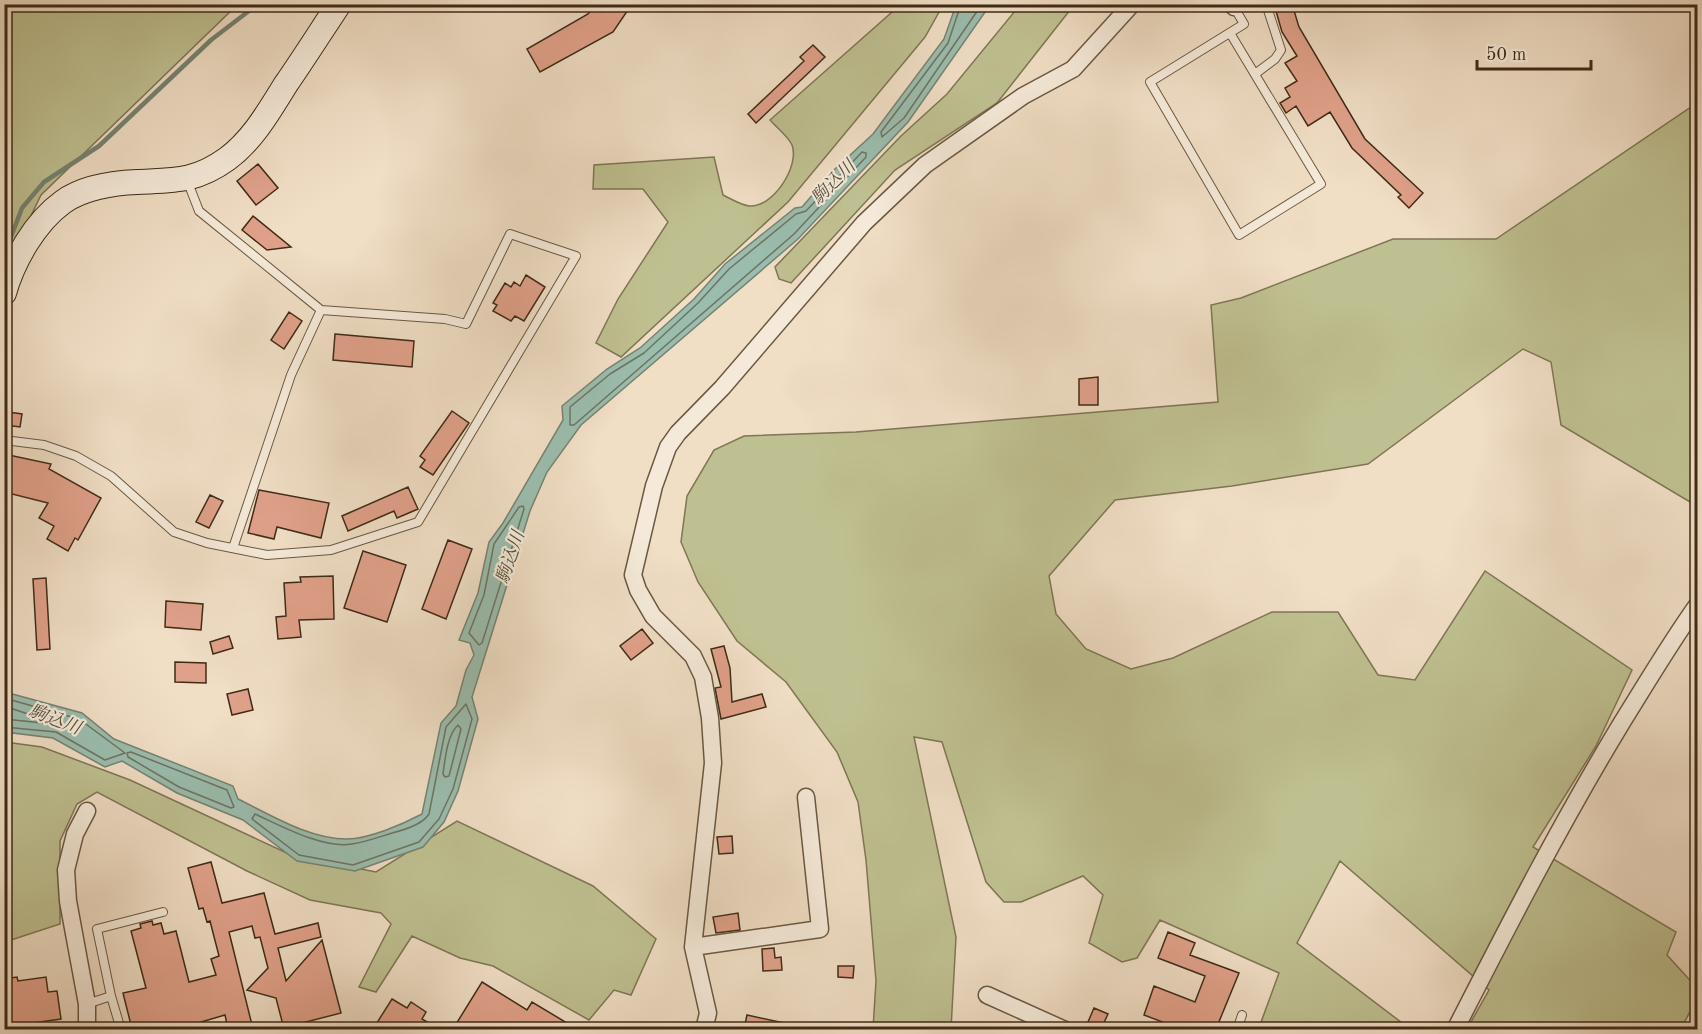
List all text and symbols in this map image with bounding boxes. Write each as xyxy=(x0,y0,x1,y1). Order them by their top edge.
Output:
scale bar xyxy=(1477,33,1591,71)
text: 50 m xyxy=(1486,46,1526,64)
water label: 駒込川 xyxy=(807,154,861,208)
water label: 駒込川 xyxy=(492,526,529,586)
water label: 駒込川 xyxy=(26,700,86,739)

